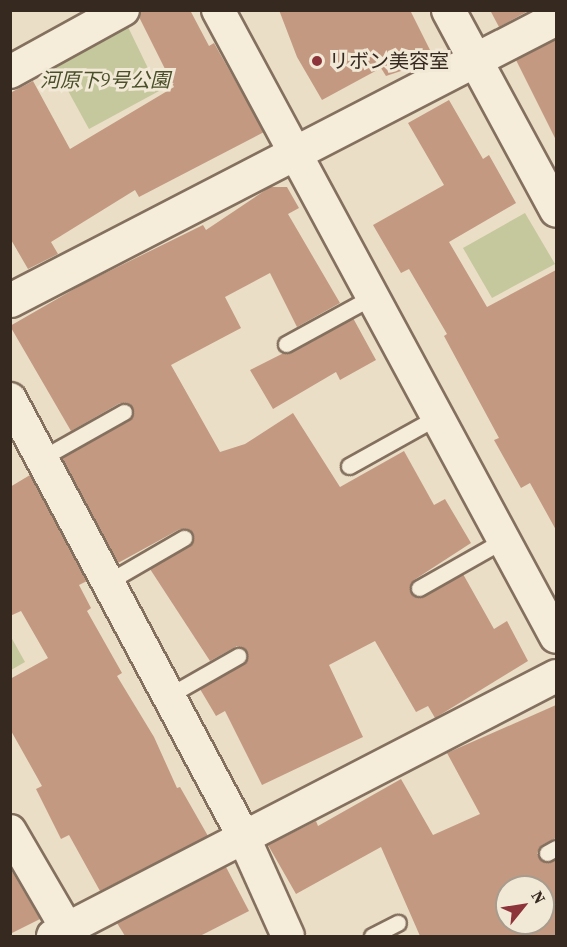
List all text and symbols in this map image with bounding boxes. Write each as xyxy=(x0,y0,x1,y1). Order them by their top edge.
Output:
place label: リボン美容室 xyxy=(329,49,449,73)
marker: リボン美容室 xyxy=(310,54,324,68)
park label: 河原下9号公園 xyxy=(40,68,170,92)
north arrow xyxy=(495,875,555,935)
text: N xyxy=(526,886,551,908)

